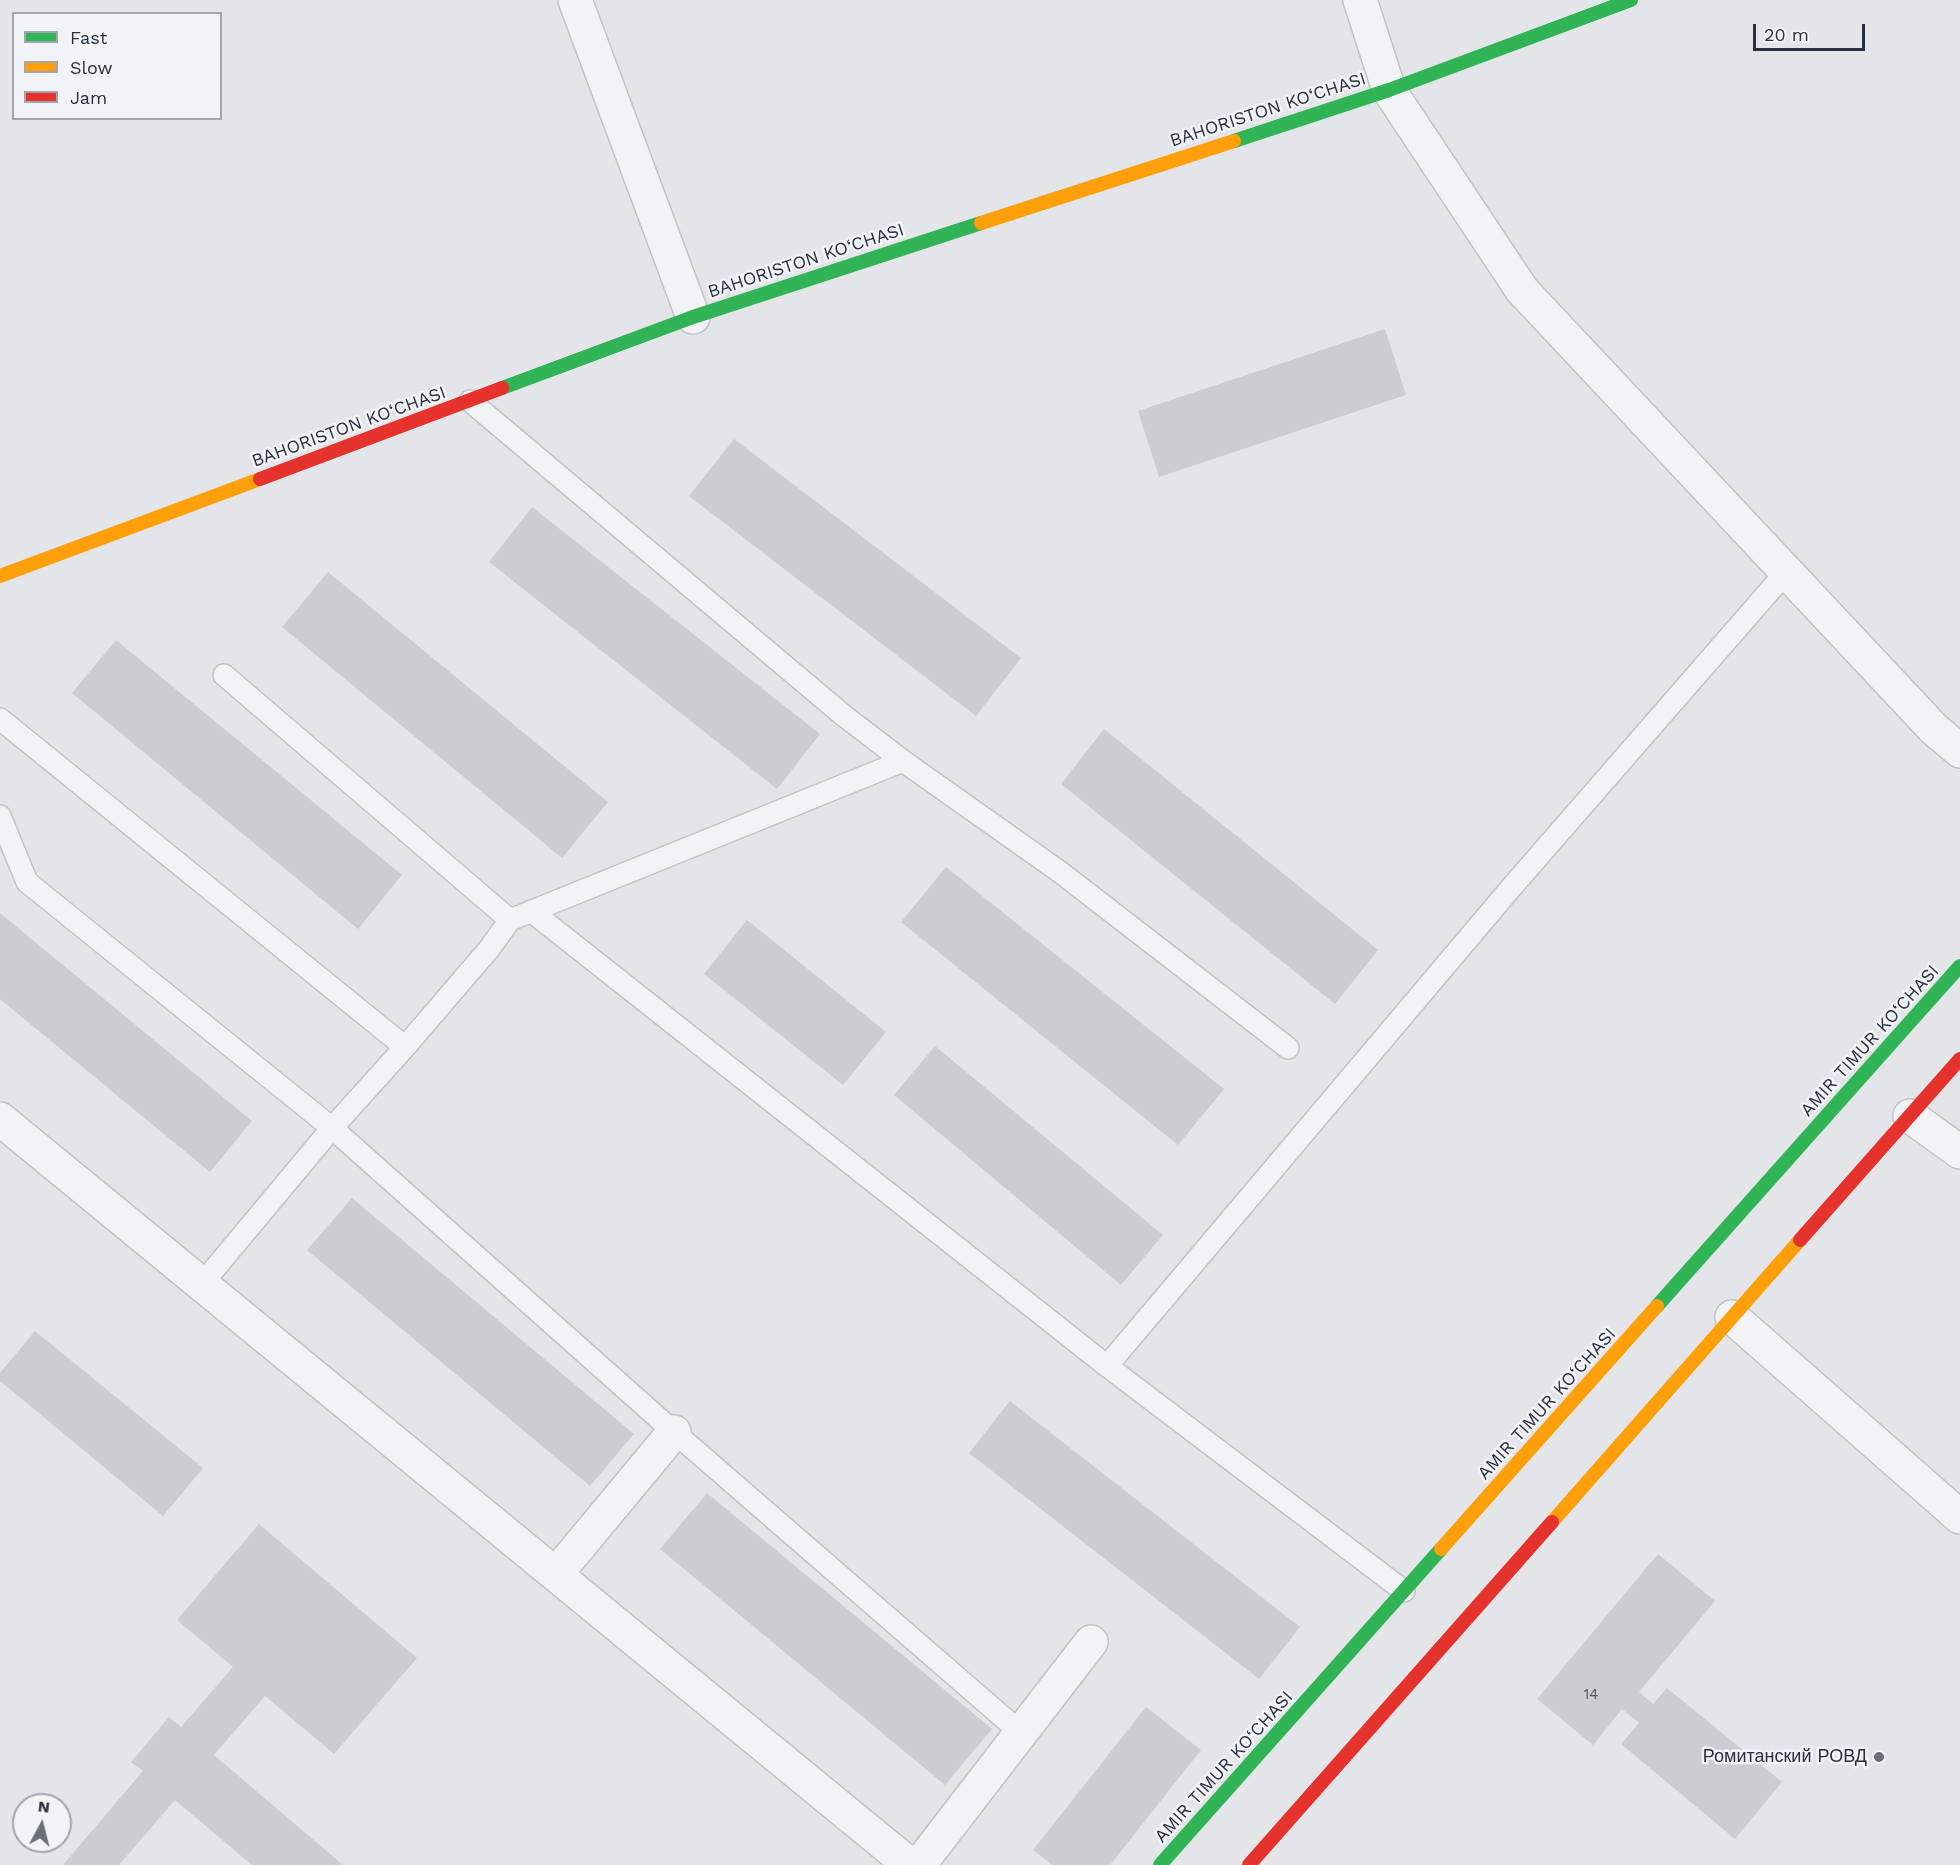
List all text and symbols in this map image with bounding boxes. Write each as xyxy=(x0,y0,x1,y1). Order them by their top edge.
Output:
legend xyxy=(12,12,222,120)
scale bar xyxy=(1756,12,1868,50)
text: 20 m xyxy=(1764,24,1809,45)
text: Fast xyxy=(70,27,107,48)
text: Slow xyxy=(70,57,113,78)
street label: BAHORISTON KO‘CHASI xyxy=(1167,68,1369,152)
text: Jam xyxy=(70,87,107,108)
street label: BAHORISTON KO‘CHASI xyxy=(705,219,907,303)
street label: BAHORISTON KO‘CHASI xyxy=(249,382,449,472)
street label: AMIR TIMUR KO‘CHASI xyxy=(1796,961,1944,1121)
street label: AMIR TIMUR KO‘CHASI xyxy=(1473,1324,1621,1484)
house number: 14 xyxy=(1583,1686,1599,1704)
street label: AMIR TIMUR KO‘CHASI xyxy=(1150,1687,1298,1847)
place label: Ромитанский РОВД xyxy=(1703,1746,1867,1768)
marker: Ромитанский РОВД xyxy=(1872,1750,1886,1764)
north arrow xyxy=(12,1793,72,1853)
text: N xyxy=(37,1796,51,1817)

